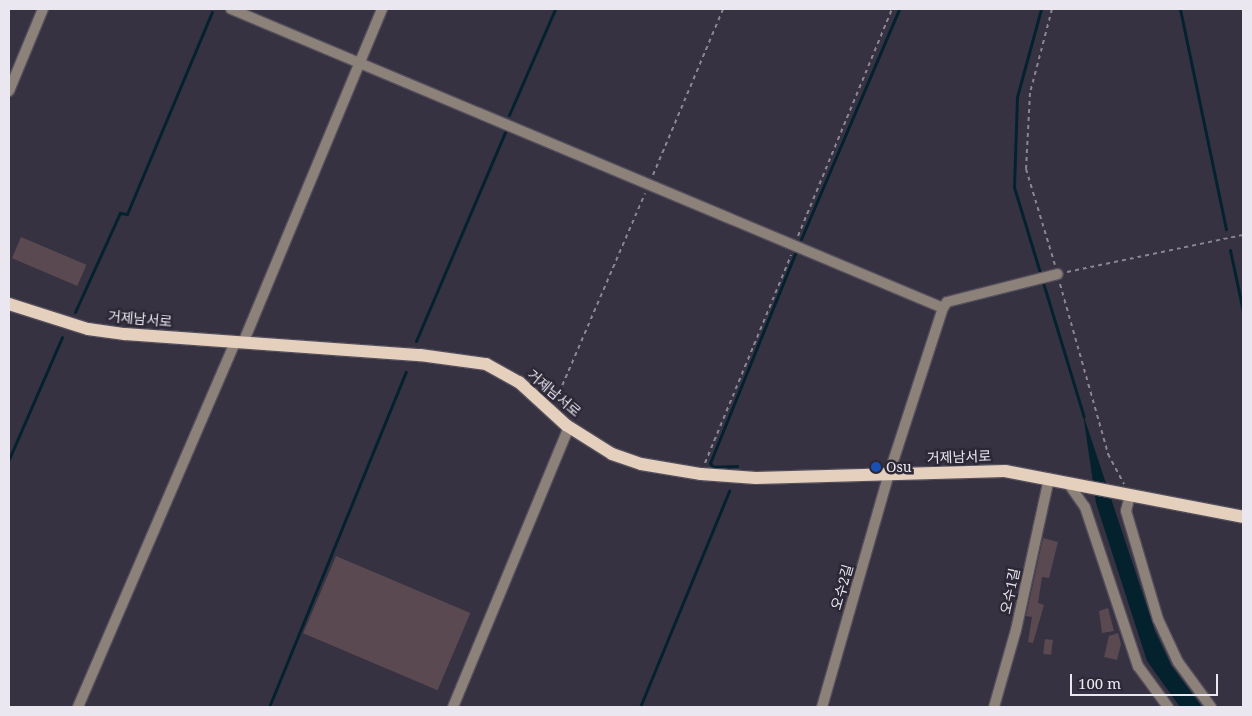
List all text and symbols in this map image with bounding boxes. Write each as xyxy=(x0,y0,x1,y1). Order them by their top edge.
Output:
street label: 거제남서로 xyxy=(107,308,173,330)
street label: 거제남서로 xyxy=(524,366,584,420)
street label: 거제남서로 xyxy=(927,447,991,467)
place label: Osu xyxy=(886,459,912,475)
marker: Osu xyxy=(870,461,882,473)
street label: 오수2길 xyxy=(828,562,856,612)
street label: 오수1길 xyxy=(997,567,1023,615)
scale bar xyxy=(1072,664,1220,696)
text: 100 m xyxy=(1078,673,1121,693)

